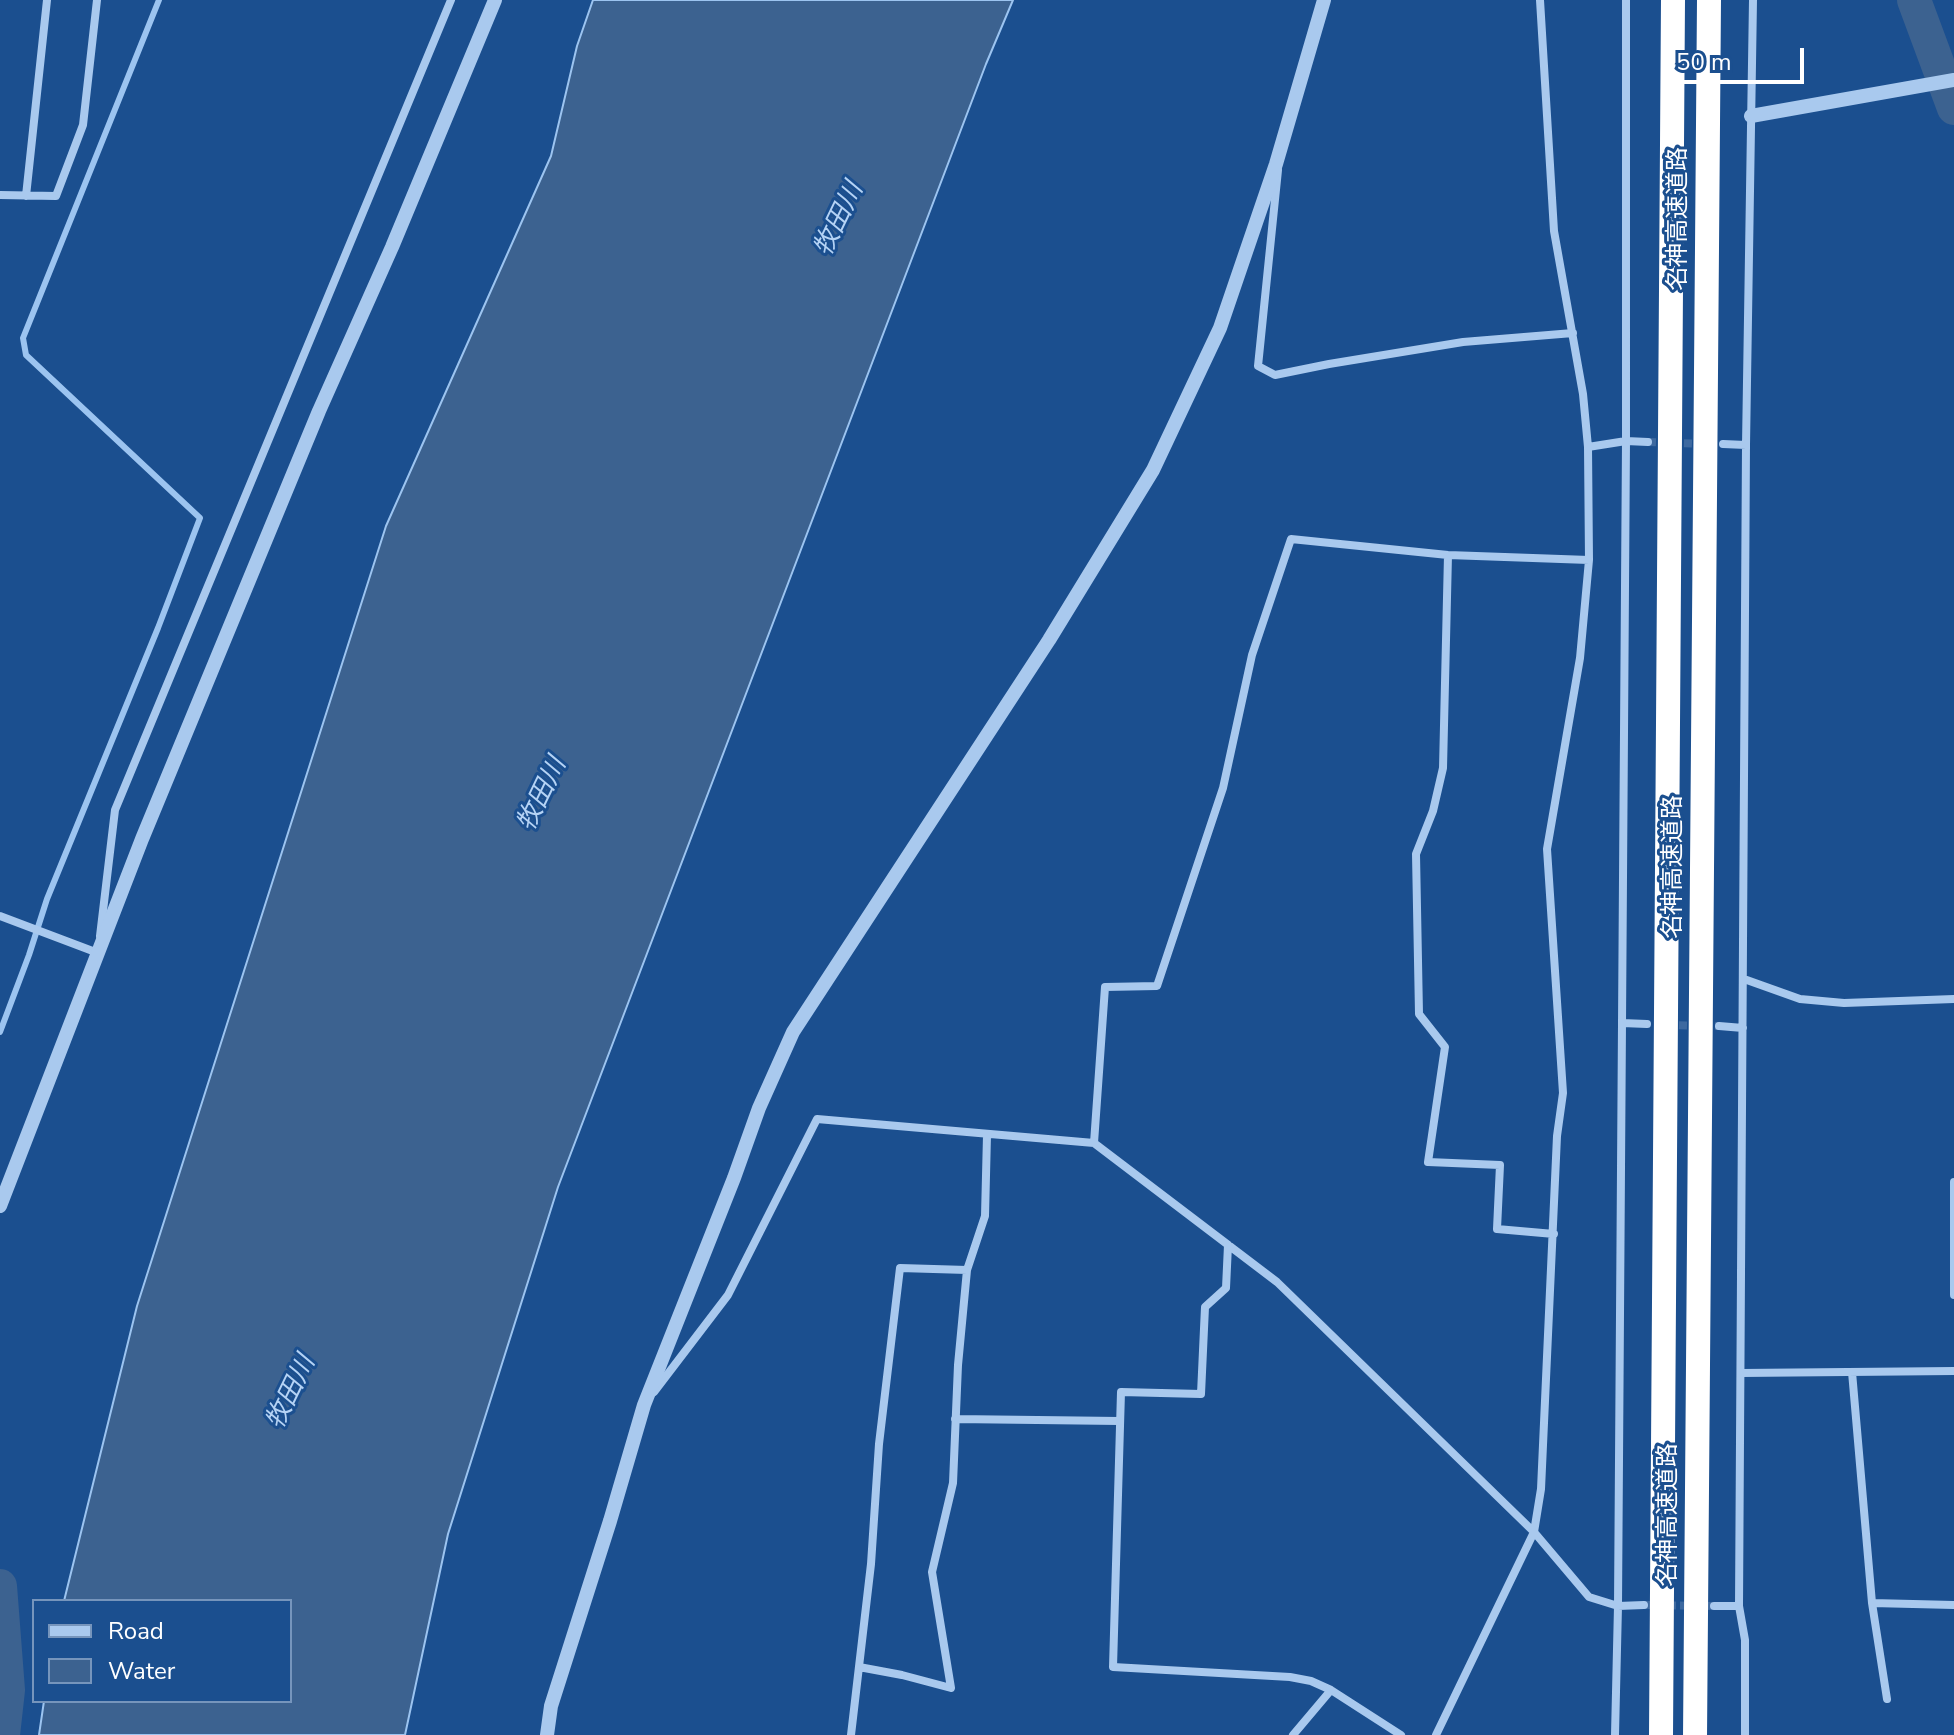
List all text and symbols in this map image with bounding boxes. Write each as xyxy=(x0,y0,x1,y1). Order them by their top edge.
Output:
scale bar xyxy=(1666,32,1808,82)
text: 50 m xyxy=(1676,46,1732,78)
street label: 名神高速道路 xyxy=(1665,147,1693,291)
water label: 牧田川 xyxy=(809,178,871,262)
water label: 牧田川 xyxy=(512,753,574,837)
street label: 名神高速道路 xyxy=(1660,795,1688,939)
water label: 牧田川 xyxy=(261,1351,323,1435)
street label: 名神高速道路 xyxy=(1655,1443,1683,1587)
legend xyxy=(32,1599,292,1703)
text: Road xyxy=(108,1615,164,1647)
text: Water xyxy=(108,1655,175,1687)

